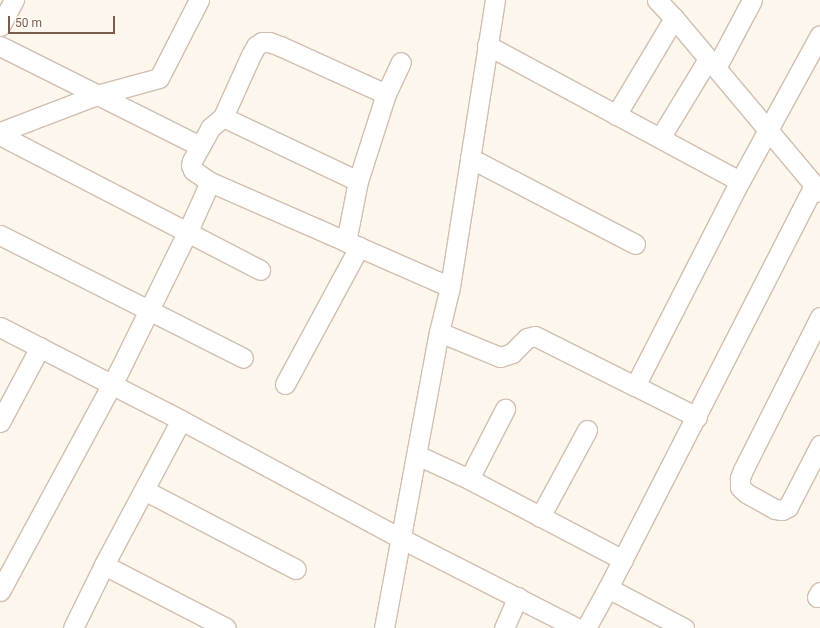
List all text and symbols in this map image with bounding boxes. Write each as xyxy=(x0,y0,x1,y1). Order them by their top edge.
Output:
scale bar xyxy=(10,8,117,34)
text: 50 m xyxy=(15,16,42,30)

